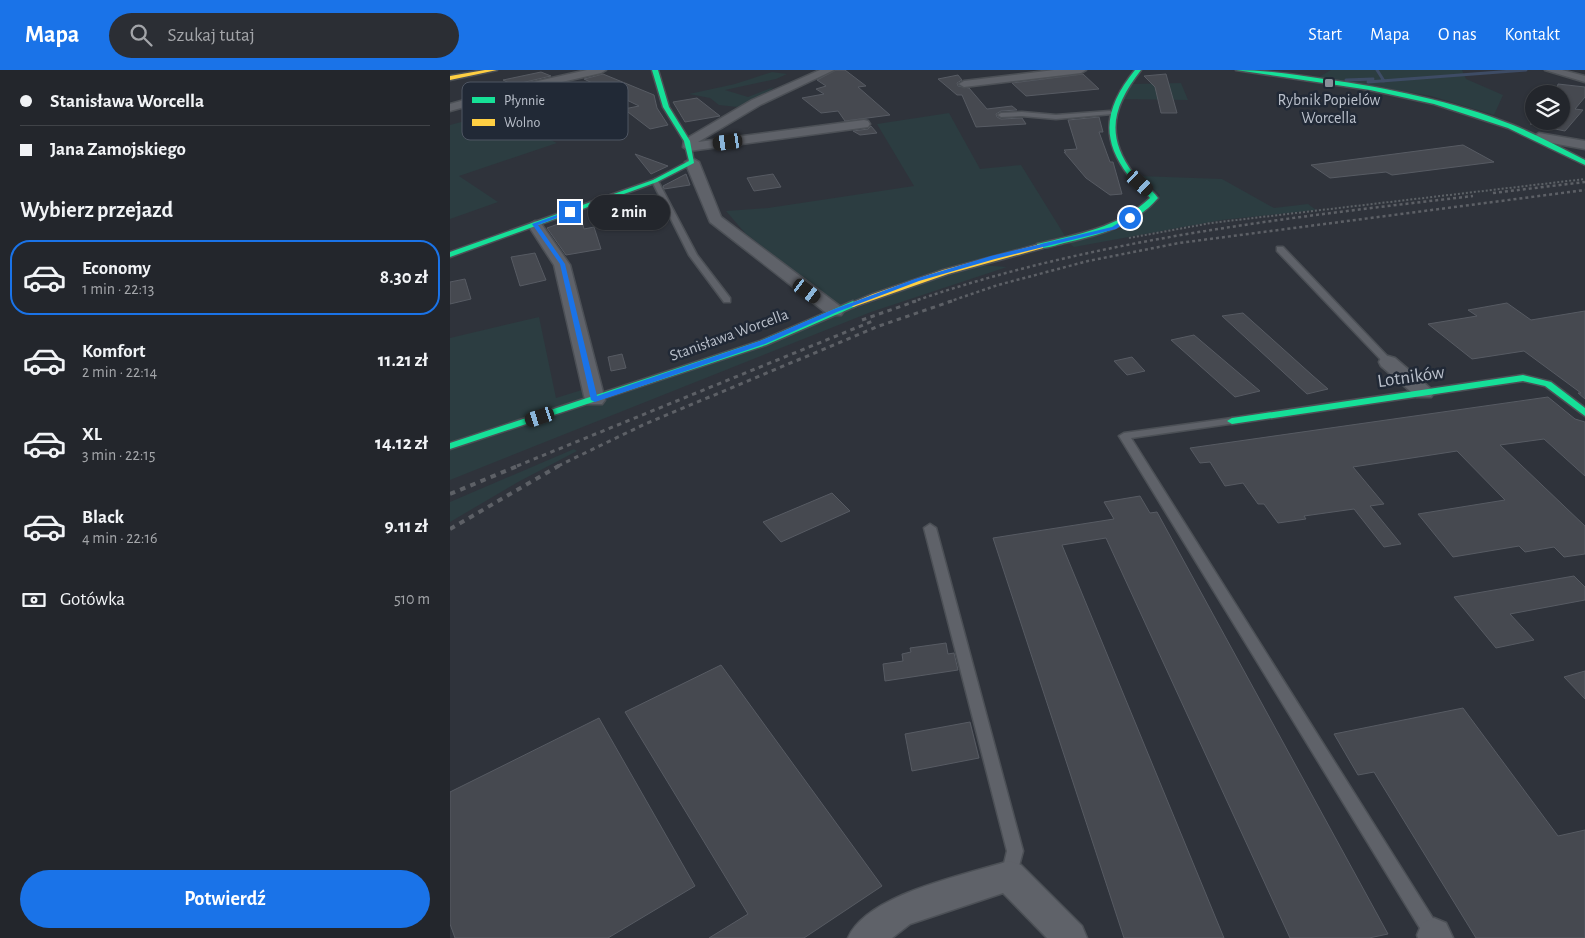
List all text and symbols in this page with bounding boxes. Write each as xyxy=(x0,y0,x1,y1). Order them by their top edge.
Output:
search box xyxy=(109,13,459,58)
icon: search xyxy=(127,21,155,49)
text: Mapa xyxy=(25,23,79,47)
text: Szukaj tutaj xyxy=(167,26,255,45)
text: Start xyxy=(1308,26,1342,44)
text: Mapa xyxy=(1370,26,1410,44)
text: O nas xyxy=(1438,26,1477,44)
text: Kontakt xyxy=(1505,26,1560,44)
marker: Rybnik Popielów Worcella xyxy=(1323,77,1335,89)
legend xyxy=(462,82,628,140)
map controls xyxy=(1525,85,1570,130)
button: layers xyxy=(1525,85,1570,130)
text: Stanisława Worcella xyxy=(50,92,204,111)
place label: Rybnik Popielów Worcella xyxy=(1278,92,1381,126)
text: Płynnie xyxy=(504,94,545,108)
text: Wolno xyxy=(504,116,540,130)
car xyxy=(712,132,743,152)
text: Jana Zamojskiego xyxy=(50,140,186,159)
car xyxy=(1123,167,1156,199)
callout: 2 min xyxy=(588,194,670,230)
text: Wybierz przejazd xyxy=(20,199,173,221)
route end xyxy=(559,201,581,223)
text: 2 min xyxy=(611,204,647,220)
route start xyxy=(1119,207,1141,229)
icon: car xyxy=(22,255,67,300)
text: Economy xyxy=(82,259,151,278)
text: 8.30 zł xyxy=(380,268,428,287)
car xyxy=(790,276,823,306)
text: 1 min · 22:13 xyxy=(82,281,154,297)
street label: Stanisława Worcella xyxy=(667,306,791,364)
icon: car xyxy=(22,338,67,383)
text: Komfort xyxy=(82,342,146,361)
text: 11.21 zł xyxy=(378,351,428,370)
street label: Lotników xyxy=(1376,363,1446,391)
text: 2 min · 22:14 xyxy=(82,364,157,380)
car xyxy=(523,405,556,429)
icon: car xyxy=(22,421,67,466)
text: XL xyxy=(82,425,102,444)
text: 14.12 zł xyxy=(375,434,428,453)
text: 3 min · 22:15 xyxy=(82,447,156,463)
icon: car xyxy=(22,504,67,549)
text: Black xyxy=(82,508,124,527)
text: 9.11 zł xyxy=(384,517,428,536)
text: 4 min · 22:16 xyxy=(82,530,157,546)
icon: cash xyxy=(20,586,48,614)
text: Gotówka xyxy=(60,590,125,609)
text: 510 m xyxy=(394,591,430,607)
button: Potwierdź xyxy=(20,870,430,928)

